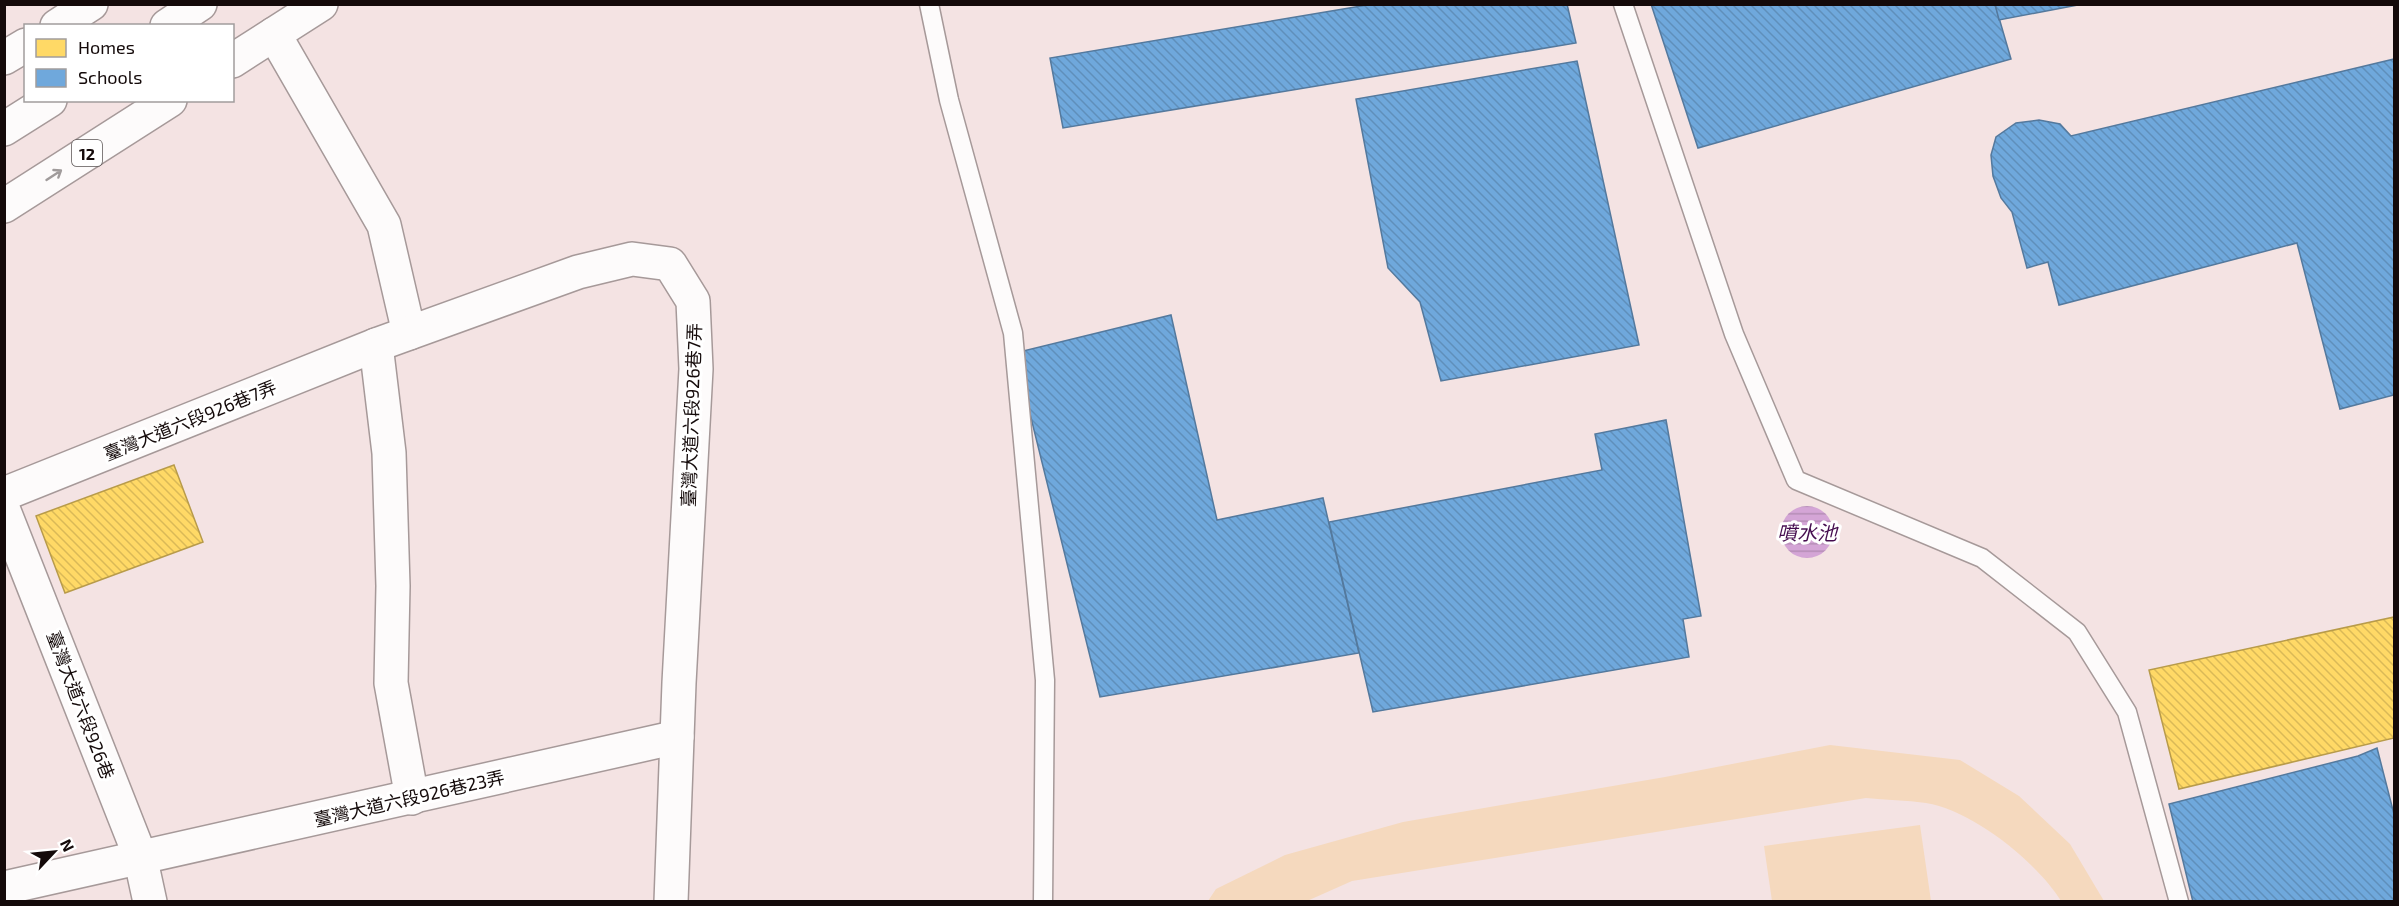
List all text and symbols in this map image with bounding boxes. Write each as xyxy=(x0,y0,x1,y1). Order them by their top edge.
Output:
legend xyxy=(24,24,234,102)
text: Homes xyxy=(78,36,135,58)
text: Schools xyxy=(78,66,142,88)
road number: 12 xyxy=(72,140,102,166)
one-way arrow xyxy=(45,168,62,180)
street label: 臺灣大道六段926巷7弄 xyxy=(677,323,705,507)
street label: 臺灣大道六段926巷7弄 xyxy=(101,375,279,465)
water label: 噴水池 xyxy=(1777,520,1839,544)
street label: 臺灣大道六段926巷 xyxy=(43,628,119,782)
street label: 臺灣大道六段926巷23弄 xyxy=(312,765,506,831)
north arrow xyxy=(24,822,84,882)
text: N xyxy=(57,836,79,855)

